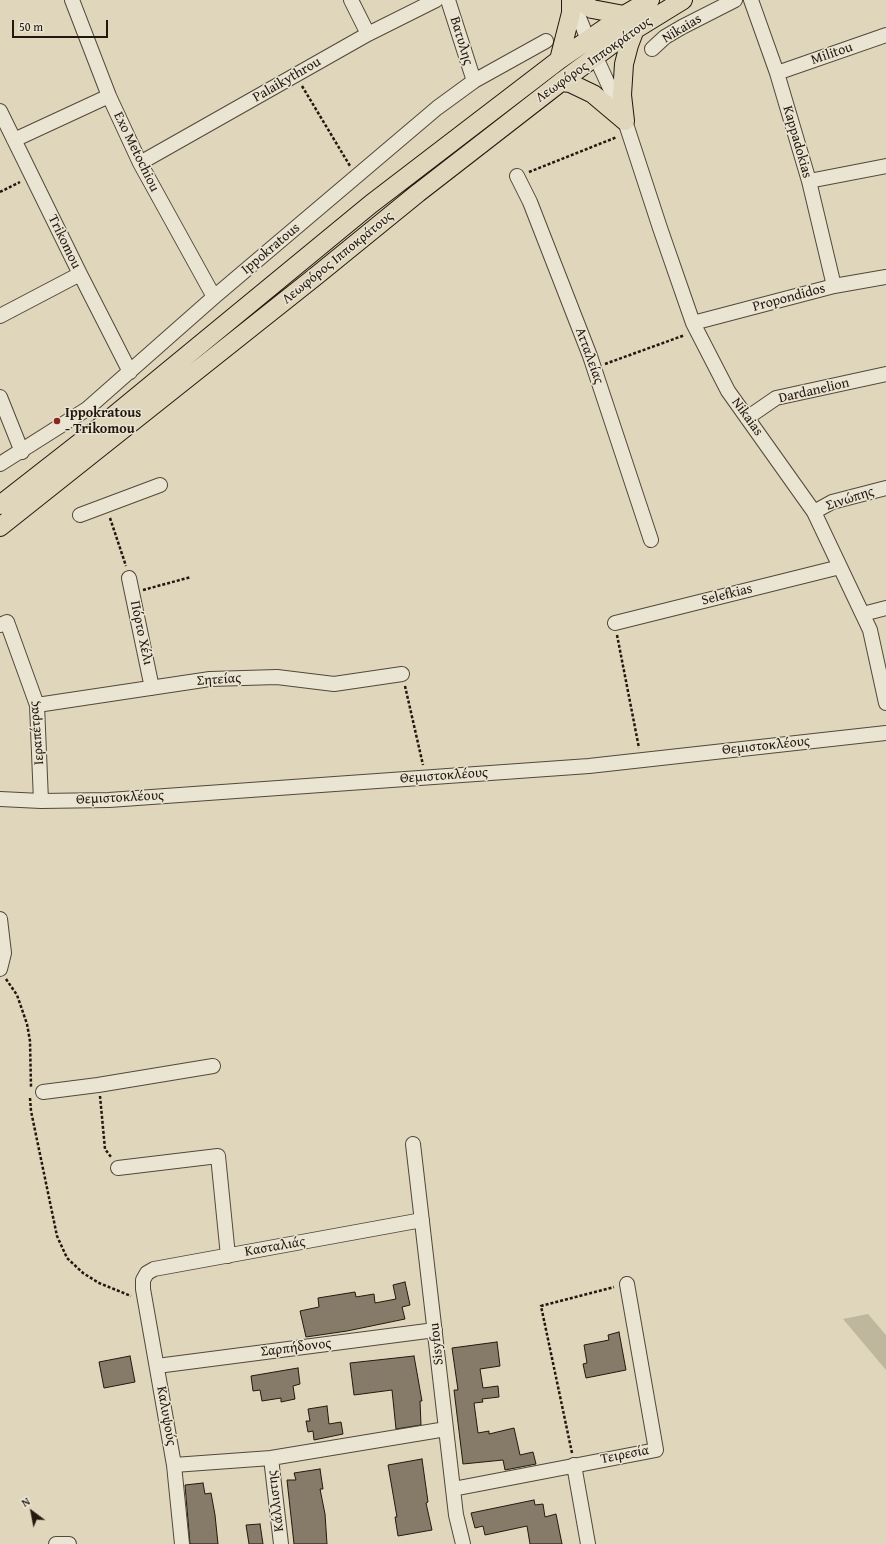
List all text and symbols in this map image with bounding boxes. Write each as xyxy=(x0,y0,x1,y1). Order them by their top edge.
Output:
street label: Nikaias xyxy=(659,11,705,47)
scale bar xyxy=(14,12,110,38)
street label: Λεωφόρος Ιπποκράτους xyxy=(533,13,655,107)
street label: Βατυλης xyxy=(446,15,476,67)
text: 50 m xyxy=(19,18,43,35)
street label: Militou xyxy=(809,39,855,69)
street label: Palaikythrou xyxy=(250,54,324,106)
street label: Kappadokias xyxy=(779,104,815,180)
street label: Exo Metochiou xyxy=(109,109,163,195)
street label: Λεωφόρος Ιπποκράτους xyxy=(279,208,397,308)
street label: Trikomou xyxy=(44,212,84,272)
street label: Ippokratous xyxy=(238,220,304,278)
street label: Propondidos xyxy=(751,280,827,316)
street label: Ατταλείας xyxy=(571,325,607,387)
street label: Dardanelion xyxy=(777,375,851,407)
street label: Nikaias xyxy=(728,395,766,439)
place label: Ippokratous - Trikomou xyxy=(65,405,141,438)
marker: Ippokratous - Trikomou xyxy=(52,416,62,426)
street label: Σινώπης xyxy=(824,483,876,515)
street label: Selefkias xyxy=(700,581,754,609)
street label: Πόρτο Χέλι xyxy=(126,599,156,667)
street label: Σητείας xyxy=(196,670,242,690)
street label: Ιεραπέτρας xyxy=(26,700,48,766)
street label: Θεμιστοκλέους xyxy=(721,733,811,759)
street label: Θεμιστοκλέους xyxy=(400,765,488,787)
street label: Θεμιστοκλέους xyxy=(76,787,164,809)
street label: Κασταλιάς xyxy=(243,1233,307,1261)
street label: Sisyfou xyxy=(426,1322,448,1366)
street label: Σαρπήδονος xyxy=(260,1335,332,1361)
street label: Καλυψούς xyxy=(152,1385,180,1447)
street label: Τειρεσία xyxy=(599,1442,651,1468)
street label: Κάλλιστης xyxy=(264,1469,288,1533)
north arrow xyxy=(12,1492,52,1532)
text: N xyxy=(18,1493,33,1511)

